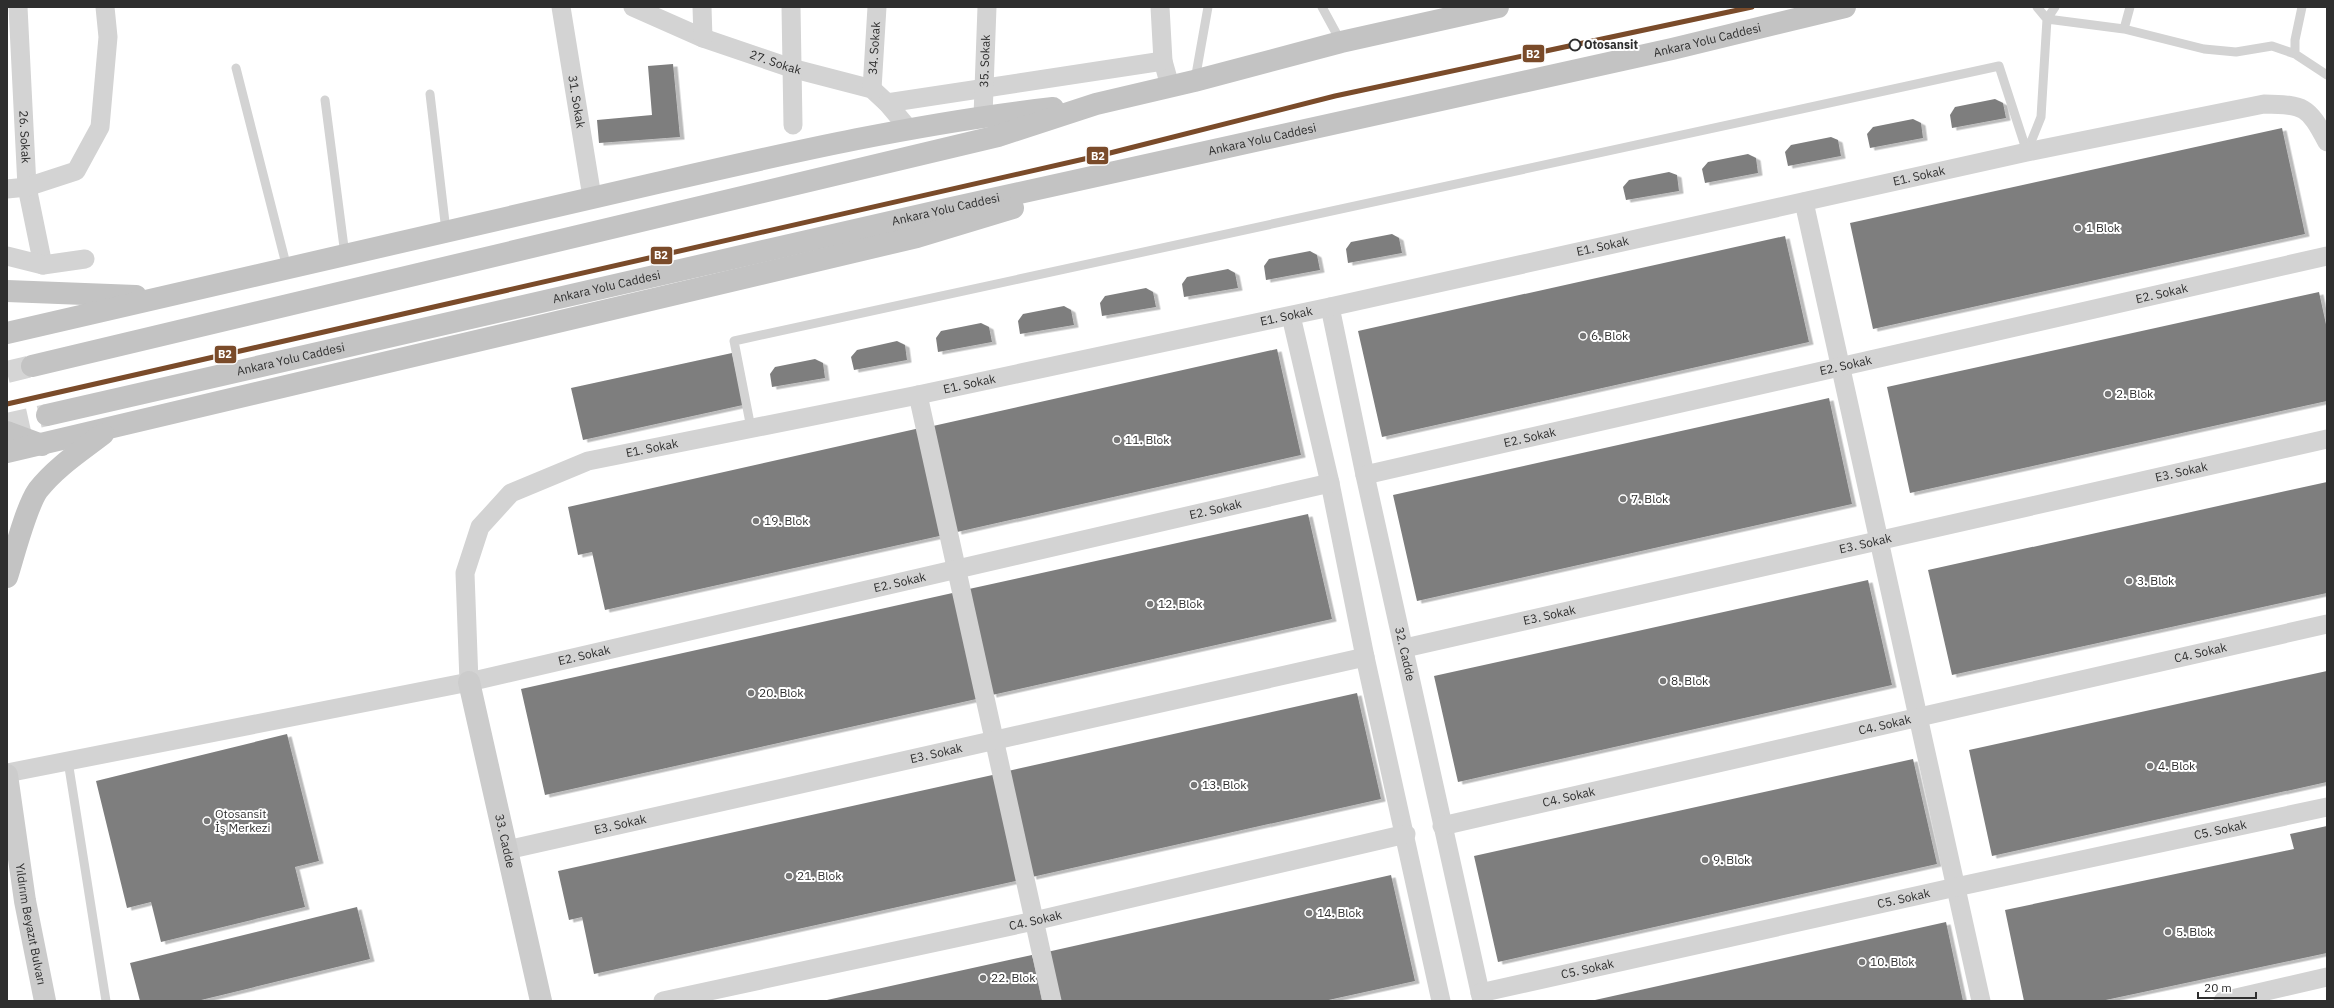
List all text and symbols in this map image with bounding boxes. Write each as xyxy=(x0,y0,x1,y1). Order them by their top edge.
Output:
street label: 34. Sokak xyxy=(865,20,883,75)
street label: Ankara Yolu Caddesi xyxy=(1652,20,1763,60)
street label: 35. Sokak xyxy=(976,33,993,88)
place label: Otosansit xyxy=(1584,37,1638,52)
marker: Otosansit xyxy=(1568,38,1582,52)
line badge: B2 xyxy=(1522,44,1545,63)
street label: 27. Sokak xyxy=(748,47,803,77)
text: B2 xyxy=(1526,47,1540,61)
street label: 31. Sokak xyxy=(565,74,589,130)
street label: 26. Sokak xyxy=(16,110,34,164)
street label: Ankara Yolu Caddesi xyxy=(1207,120,1318,158)
line badge: B2 xyxy=(1086,146,1109,165)
text: B2 xyxy=(1091,149,1105,163)
street label: E1. Sokak xyxy=(1891,162,1947,189)
street label: Ankara Yolu Caddesi xyxy=(890,190,1001,228)
place label: 1 Blok xyxy=(2086,220,2121,235)
marker: 1 Blok xyxy=(2073,223,2083,233)
street label: E1. Sokak xyxy=(1575,233,1631,259)
line badge: B2 xyxy=(650,246,673,265)
text: B2 xyxy=(654,248,668,262)
street label: Ankara Yolu Caddesi xyxy=(551,267,662,306)
street label: E2. Sokak xyxy=(2134,280,2190,306)
street label: E1. Sokak xyxy=(1259,303,1314,329)
place label: 6. Blok xyxy=(1591,328,1629,343)
marker: 6. Blok xyxy=(1578,331,1588,341)
street label: Ankara Yolu Caddesi xyxy=(235,339,346,378)
line badge: B2 xyxy=(214,345,237,364)
text: B2 xyxy=(218,347,232,361)
street label: E2. Sokak xyxy=(1818,352,1874,378)
street label: E1. Sokak xyxy=(942,371,998,396)
place label: 2. Blok xyxy=(2116,386,2154,401)
marker: 2. Blok xyxy=(2103,389,2113,399)
street label: E2. Sokak xyxy=(1502,424,1558,450)
place label: 11. Blok xyxy=(1125,432,1170,447)
street label: E1. Sokak xyxy=(624,435,680,460)
marker: 11. Blok xyxy=(1112,435,1122,445)
street label: E3. Sokak xyxy=(2154,458,2209,485)
place label: 7. Blok xyxy=(1631,491,1669,506)
marker: 7. Blok xyxy=(1618,494,1628,504)
street label: E2. Sokak xyxy=(1188,496,1244,522)
place label: 19. Blok xyxy=(764,513,809,528)
marker: 19. Blok xyxy=(751,516,761,526)
street label: E3. Sokak xyxy=(1838,530,1893,556)
street label: E2. Sokak xyxy=(872,569,928,595)
place label: 3. Blok xyxy=(2137,573,2175,588)
marker: 3. Blok xyxy=(2124,576,2134,586)
place label: 12. Blok xyxy=(1158,596,1203,611)
marker: 12. Blok xyxy=(1145,599,1155,609)
street label: E3. Sokak xyxy=(1522,601,1577,628)
street label: 32. Cadde xyxy=(1392,625,1419,683)
street label: C4. Sokak xyxy=(2173,639,2229,666)
street label: E2. Sokak xyxy=(556,641,612,668)
place label: 8. Blok xyxy=(1671,673,1709,688)
marker: 8. Blok xyxy=(1658,676,1668,686)
place label: 20. Blok xyxy=(759,685,804,700)
marker: 20. Blok xyxy=(746,688,756,698)
street label: C4. Sokak xyxy=(1857,711,1913,738)
street label: E3. Sokak xyxy=(909,740,964,766)
place label: 4. Blok xyxy=(2158,758,2196,773)
marker: 4. Blok xyxy=(2145,761,2155,771)
place label: 13. Blok xyxy=(1202,777,1247,792)
marker: 13. Blok xyxy=(1189,780,1199,790)
street label: C4. Sokak xyxy=(1541,783,1597,810)
place label: Otosansit İş Merkezi xyxy=(215,806,270,835)
street label: E3. Sokak xyxy=(593,811,648,837)
street label: 33. Cadde xyxy=(492,812,519,870)
marker: Otosansit İş Merkezi xyxy=(202,816,212,826)
street label: C5. Sokak xyxy=(2192,816,2249,842)
place label: 9. Blok xyxy=(1713,852,1751,867)
marker: 9. Blok xyxy=(1700,855,1710,865)
street label: Yıldırım Beyazıt Bulvarı xyxy=(13,862,50,986)
place label: 21. Blok xyxy=(797,868,842,883)
marker: 21. Blok xyxy=(784,871,794,881)
street label: C5. Sokak xyxy=(1876,885,1932,911)
place label: 14. Blok xyxy=(1317,905,1362,920)
street label: C4. Sokak xyxy=(1008,907,1064,933)
marker: 14. Blok xyxy=(1304,908,1314,918)
place label: 5. Blok xyxy=(2176,924,2214,939)
marker: 5. Blok xyxy=(2163,927,2173,937)
place label: 10. Blok xyxy=(1870,954,1915,969)
street label: C5. Sokak xyxy=(1560,955,1616,982)
marker: 10. Blok xyxy=(1857,957,1867,967)
place label: 22. Blok xyxy=(991,970,1036,985)
marker: 22. Blok xyxy=(978,973,988,983)
scale bar xyxy=(2198,974,2256,1000)
text: 20 m xyxy=(2204,980,2232,995)

